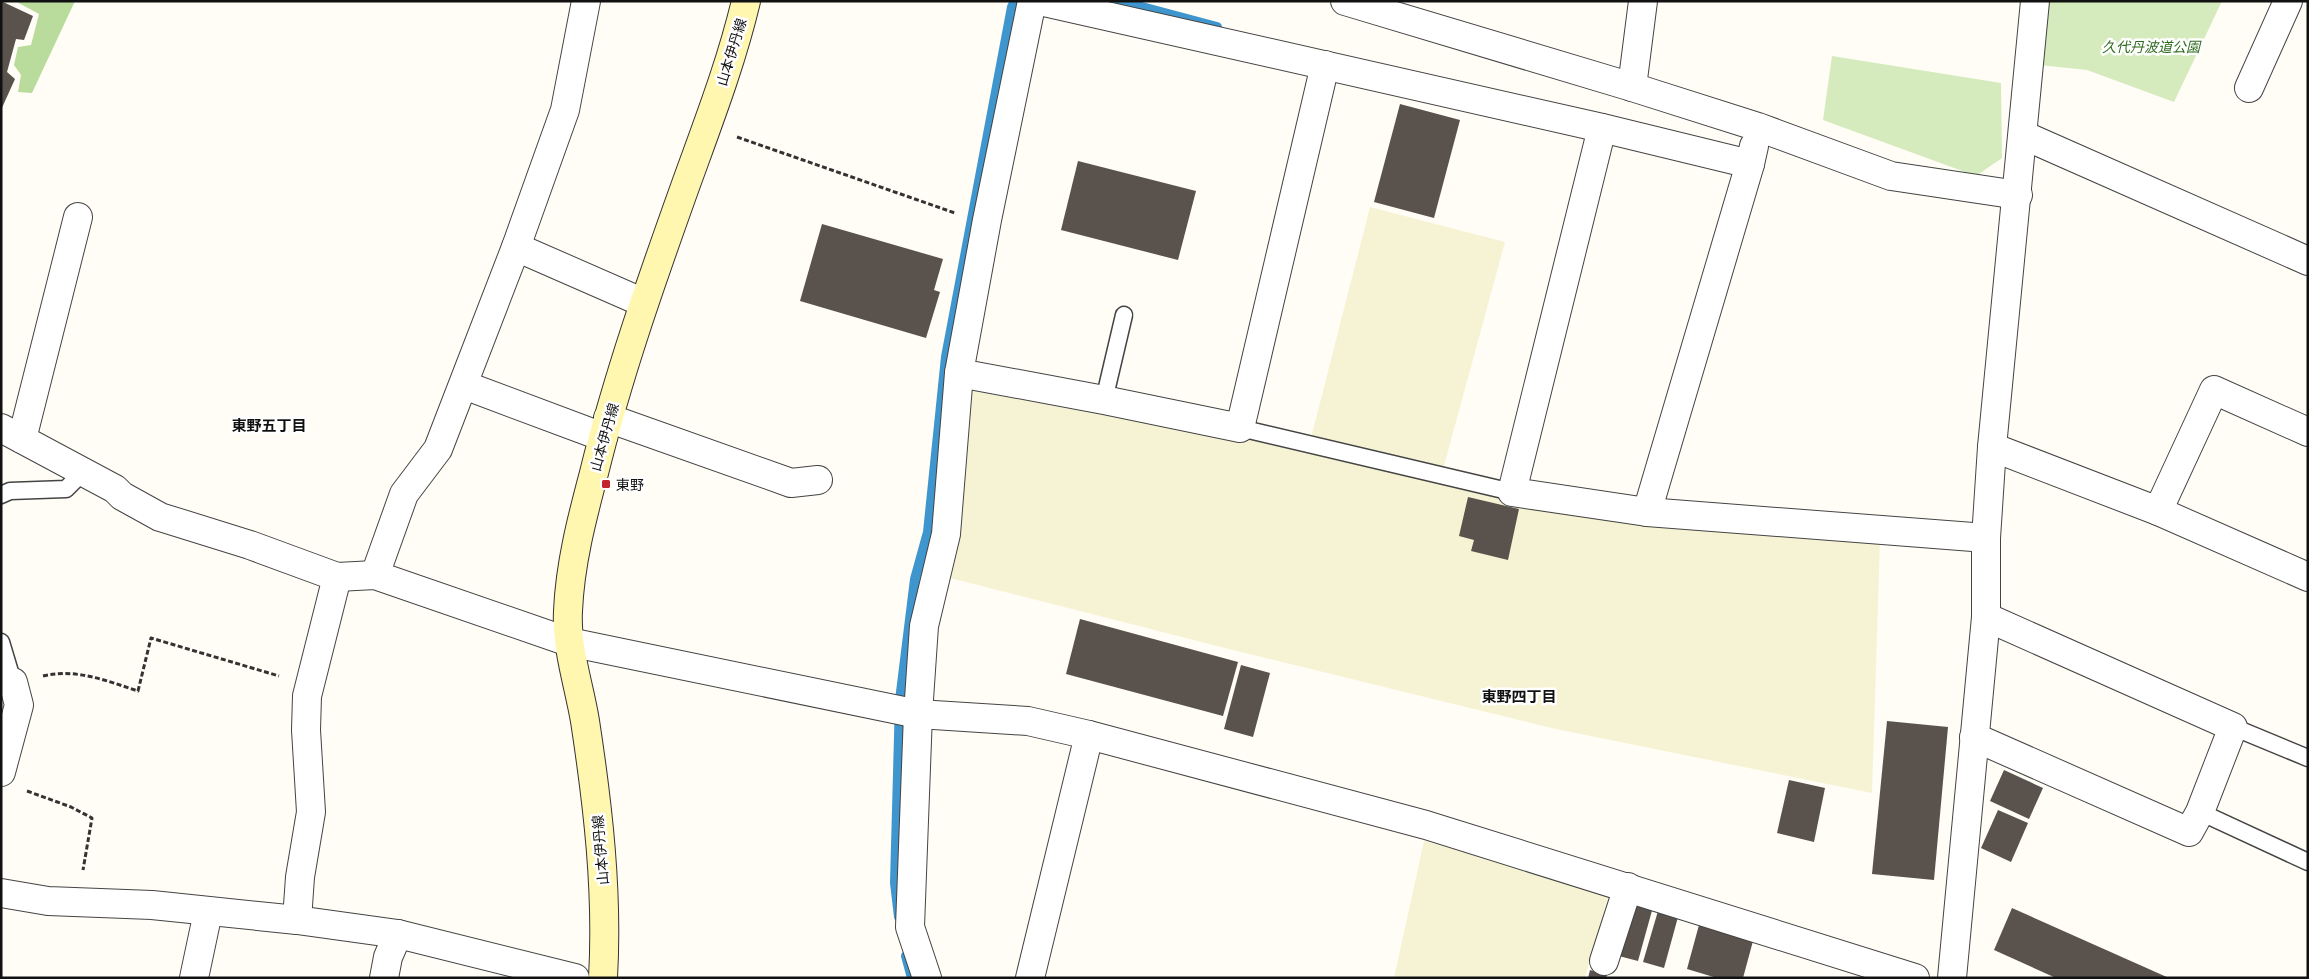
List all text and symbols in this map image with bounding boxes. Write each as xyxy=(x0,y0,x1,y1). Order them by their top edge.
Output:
street label: 山本伊丹線 xyxy=(712,16,750,88)
park label: 久代丹波道公園 xyxy=(2102,37,2202,56)
street label: 山本伊丹線 xyxy=(585,401,623,473)
district label: 東野五丁目 xyxy=(231,415,307,435)
place label: 東野 xyxy=(616,475,644,494)
marker: 東野 xyxy=(600,478,612,490)
district label: 東野四丁目 xyxy=(1481,686,1557,706)
street label: 山本伊丹線 xyxy=(587,814,613,886)

